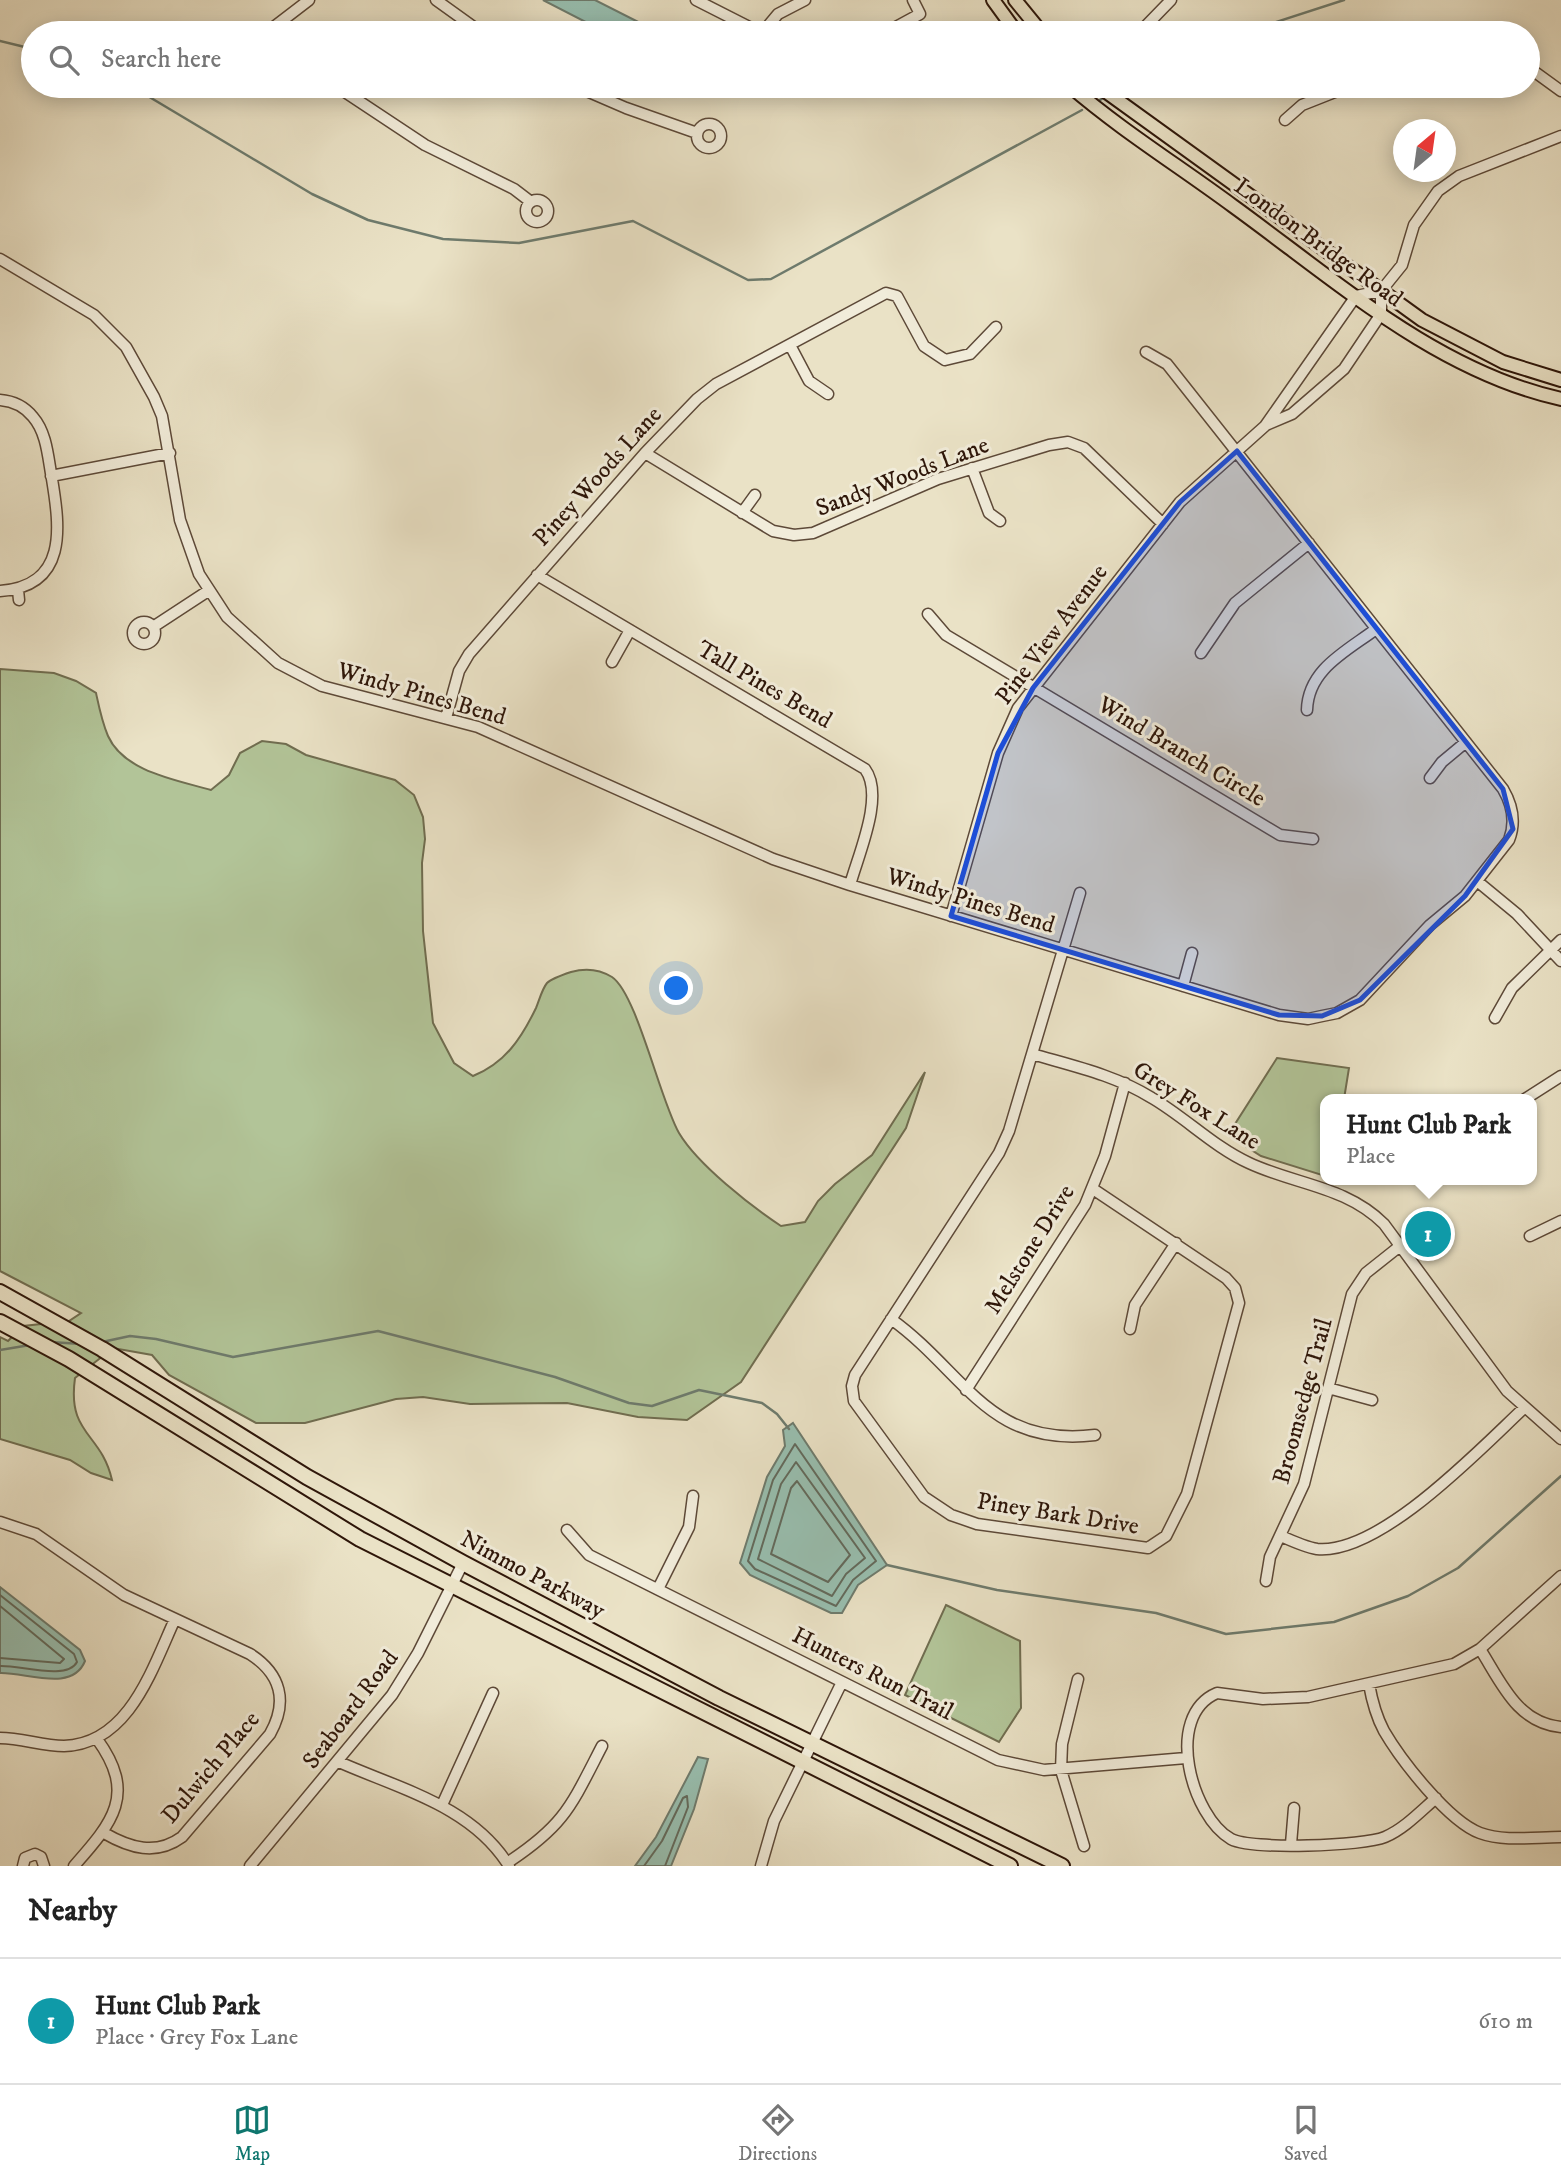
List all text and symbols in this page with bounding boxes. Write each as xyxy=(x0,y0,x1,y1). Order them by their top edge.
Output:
search box xyxy=(21,21,1540,98)
icon: search xyxy=(45,41,83,79)
text: Search here xyxy=(101,43,221,76)
north arrow xyxy=(1393,119,1456,182)
street label: London Bridge Road xyxy=(1228,171,1409,314)
street label: Piney Woods Lane xyxy=(527,400,669,553)
street label: Sandy Woods Lane xyxy=(812,430,993,524)
street label: Pine View Avenue xyxy=(989,558,1114,711)
street label: Tall Pines Bend xyxy=(692,634,837,736)
street label: Windy Pines Bend xyxy=(333,655,510,732)
street label: Wind Branch Circle xyxy=(1091,689,1271,814)
street label: Windy Pines Bend xyxy=(882,861,1058,941)
your location xyxy=(659,971,693,1005)
street label: Grey Fox Lane xyxy=(1127,1055,1266,1157)
popup xyxy=(1320,1094,1537,1185)
text: Hunt Club Park xyxy=(1346,1109,1511,1142)
text: Place xyxy=(1346,1142,1395,1171)
street label: Melstone Drive xyxy=(978,1179,1082,1320)
pin: 1 xyxy=(1405,1208,1451,1260)
street label: Broomsedge Trail xyxy=(1266,1314,1340,1487)
street label: Piney Bark Drive xyxy=(975,1486,1141,1542)
street label: Nimmo Parkway xyxy=(455,1524,611,1626)
street label: Hunters Run Trail xyxy=(787,1620,959,1728)
street label: Seaboard Road xyxy=(296,1644,405,1775)
street label: Dulwich Place xyxy=(155,1705,267,1830)
text: Nearby xyxy=(28,1893,117,1930)
text: Hunt Club Park xyxy=(95,1990,260,2023)
text: 1 xyxy=(47,2007,55,2036)
text: 610 m xyxy=(1478,2007,1533,2036)
text: Place · Grey Fox Lane xyxy=(95,2023,298,2052)
tab: Map xyxy=(233,2101,271,2166)
tab: Directions xyxy=(738,2101,817,2166)
tab: Saved xyxy=(1284,2101,1328,2166)

